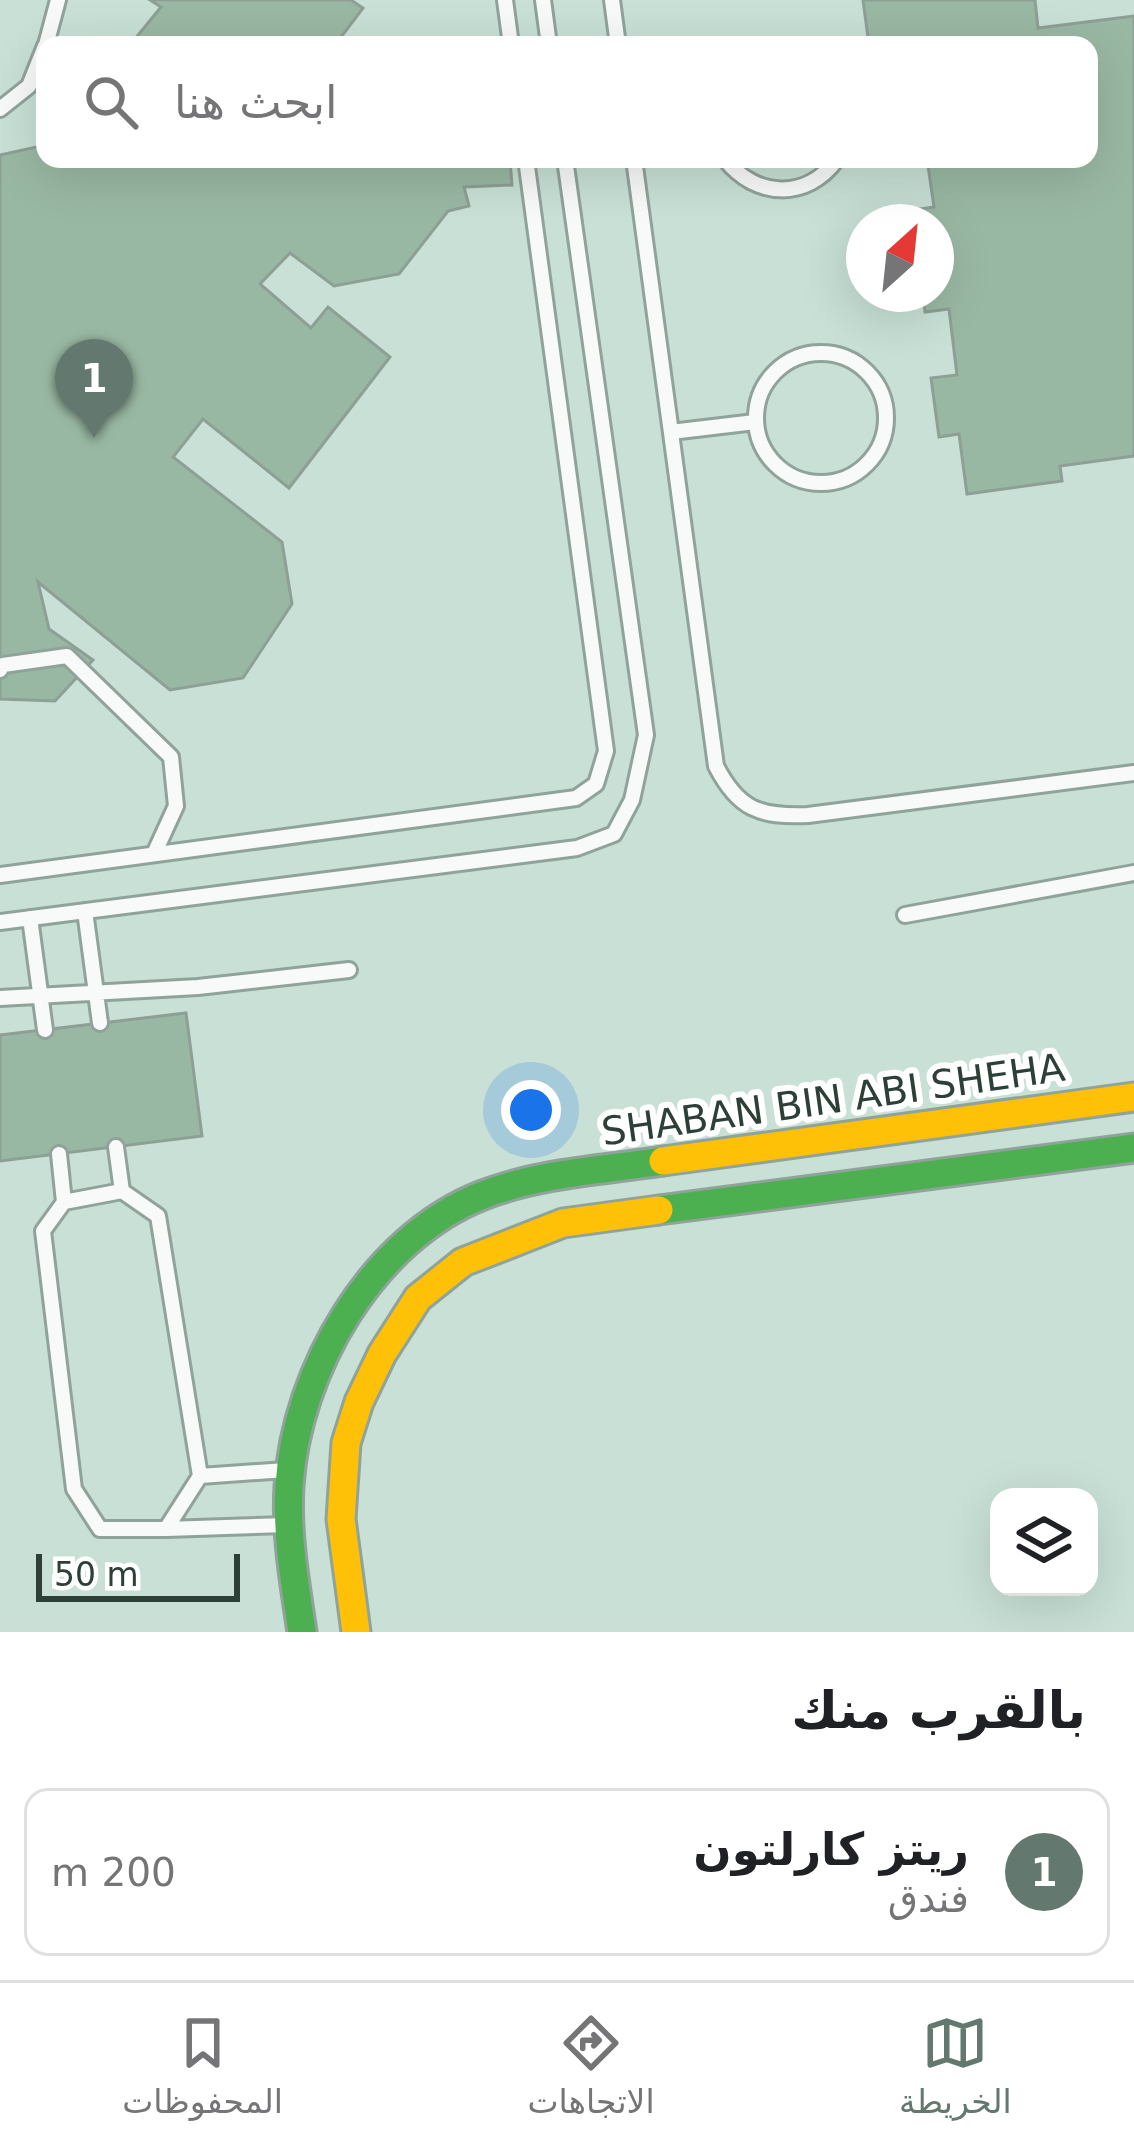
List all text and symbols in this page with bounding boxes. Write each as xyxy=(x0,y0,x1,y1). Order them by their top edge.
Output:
search box xyxy=(36,36,1098,168)
icon: search xyxy=(78,69,144,135)
text: ابحث هنا xyxy=(174,76,338,129)
north arrow xyxy=(846,204,954,312)
pin: 1 xyxy=(55,339,133,438)
street label: SHABAN BIN ABI SHEHA xyxy=(598,1045,1068,1154)
your location xyxy=(501,1080,561,1140)
map controls xyxy=(990,1488,1098,1596)
button: layers xyxy=(990,1488,1098,1596)
scale bar xyxy=(36,1548,240,1601)
text: 50 m xyxy=(54,1555,139,1594)
text: بالقرب منك xyxy=(791,1681,1086,1740)
text: ريتز كارلتون xyxy=(693,1823,969,1876)
text: 200 m xyxy=(51,1850,176,1895)
text: 1 xyxy=(1030,1850,1058,1895)
text: فندق xyxy=(888,1876,969,1921)
tab: المحفوظات xyxy=(122,2010,283,2121)
tab: الاتجاهات xyxy=(528,2010,655,2121)
tab: الخريطة xyxy=(899,2010,1012,2121)

